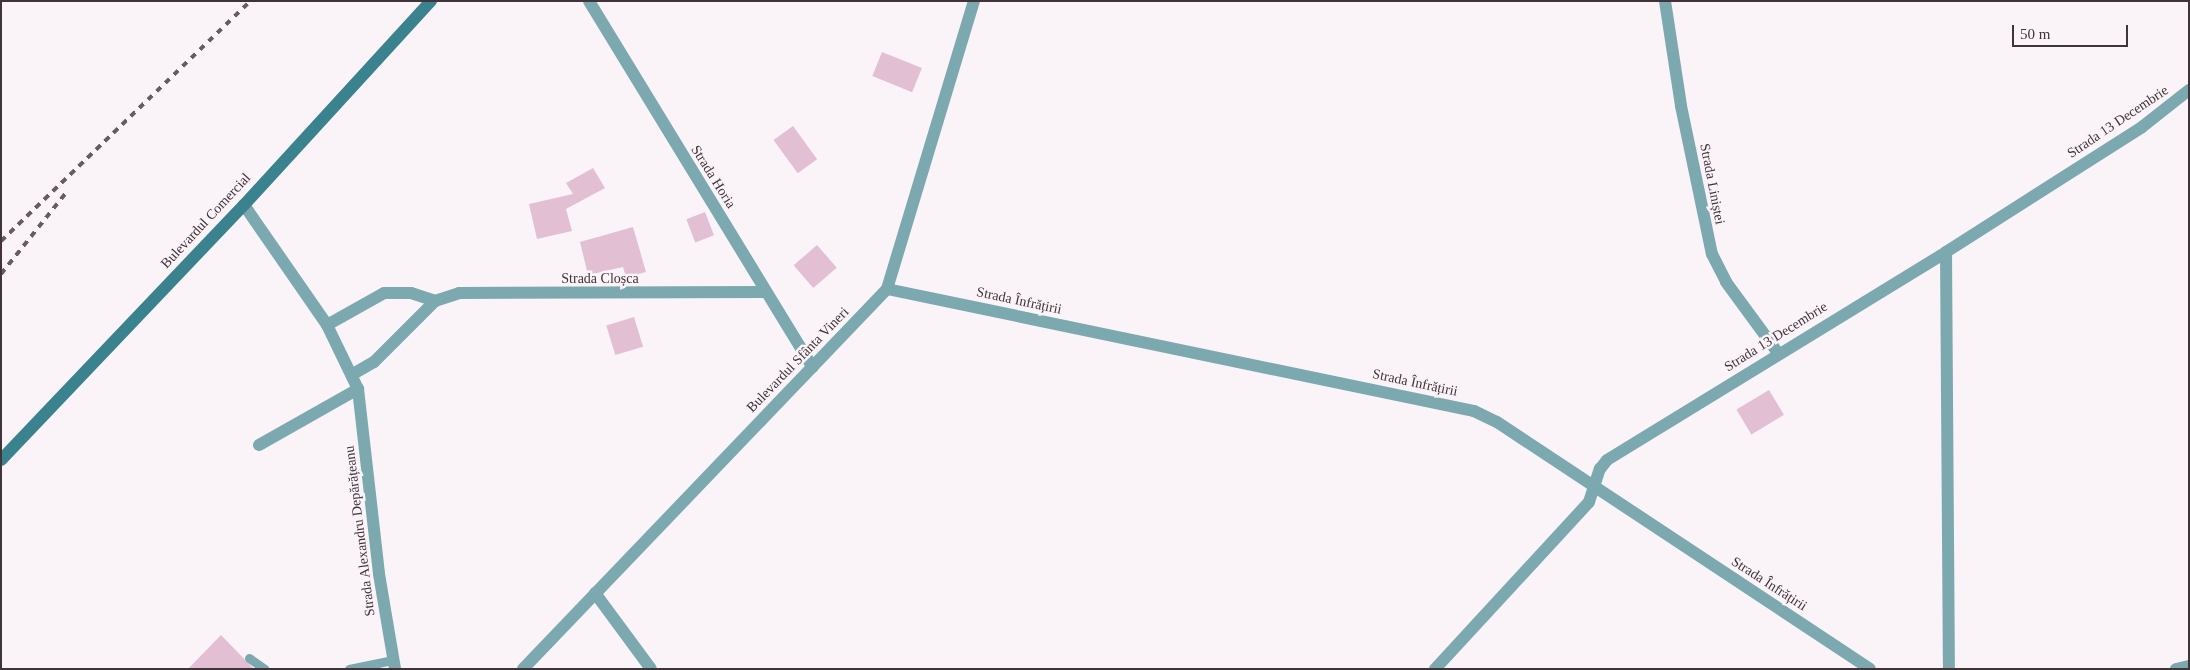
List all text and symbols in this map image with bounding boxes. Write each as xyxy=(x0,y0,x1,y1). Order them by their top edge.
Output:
scale bar xyxy=(2015,15,2131,47)
text: 50 m xyxy=(2020,26,2050,42)
street label: Strada 13 Decembrie xyxy=(2064,82,2172,162)
street label: Strada Horia xyxy=(687,142,739,212)
street label: Strada Liniștei xyxy=(1696,142,1728,226)
street label: Bulevardul Comercial xyxy=(158,170,254,272)
street label: Strada Cloșca xyxy=(561,271,639,287)
street label: Strada Înfrățirii xyxy=(975,284,1063,318)
street label: Strada 13 Decembrie xyxy=(1721,299,1831,375)
street label: Bulevardul Sfânta Vineri xyxy=(743,304,853,416)
street label: Strada Înfrățirii xyxy=(1371,366,1459,400)
street label: Strada Alexandru Depărățeanu xyxy=(341,444,379,618)
street label: Strada Înfrățirii xyxy=(1728,553,1810,615)

